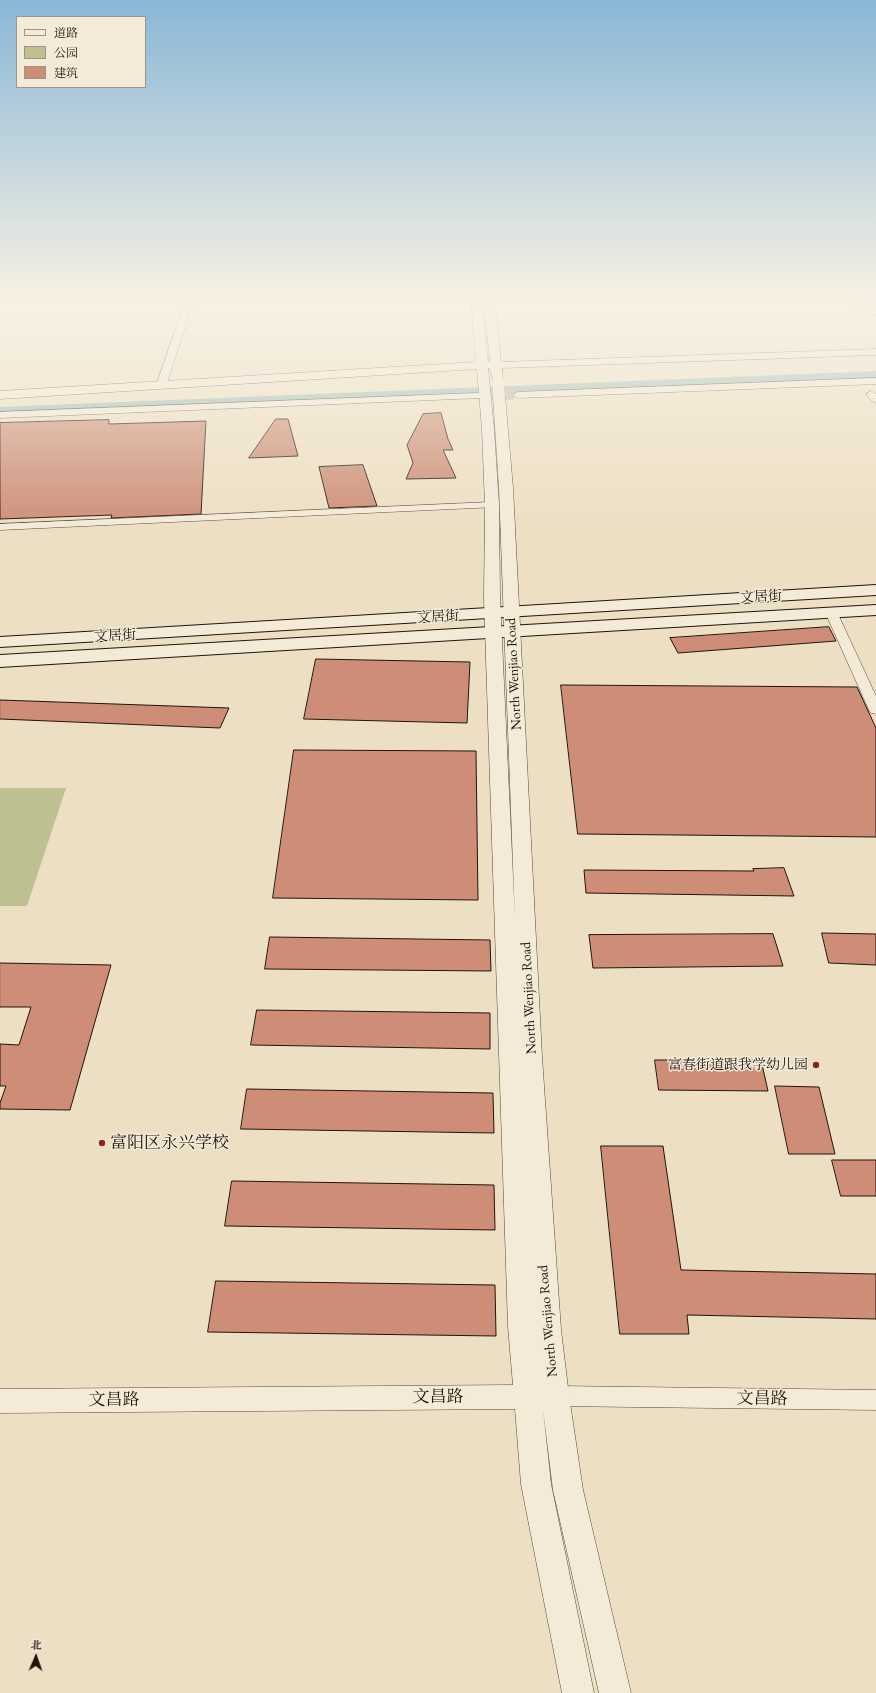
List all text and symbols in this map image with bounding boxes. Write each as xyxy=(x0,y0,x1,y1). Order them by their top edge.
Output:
legend xyxy=(16,16,146,88)
text: 道路 xyxy=(54,25,78,41)
text: 公园 xyxy=(54,45,78,61)
text: 建筑 xyxy=(54,65,78,81)
street label: 文居街 xyxy=(740,588,782,606)
street label: 文居街 xyxy=(417,608,459,626)
street label: North Wenjiao Road xyxy=(503,617,525,731)
street label: 文居街 xyxy=(94,627,136,645)
street label: North Wenjiao Road xyxy=(518,941,540,1055)
place label: 富春街道跟我学幼儿园 xyxy=(668,1057,808,1073)
marker: 富春街道跟我学幼儿园 xyxy=(811,1060,821,1070)
place label: 富阳区永兴学校 xyxy=(110,1133,229,1153)
marker: 富阳区永兴学校 xyxy=(97,1138,107,1148)
street label: North Wenjiao Road xyxy=(535,1264,561,1378)
street label: 文昌路 xyxy=(413,1387,463,1407)
street label: 文昌路 xyxy=(736,1388,788,1410)
street label: 文昌路 xyxy=(89,1390,139,1410)
north arrow xyxy=(16,1637,56,1677)
text: 北 xyxy=(31,1638,42,1652)

